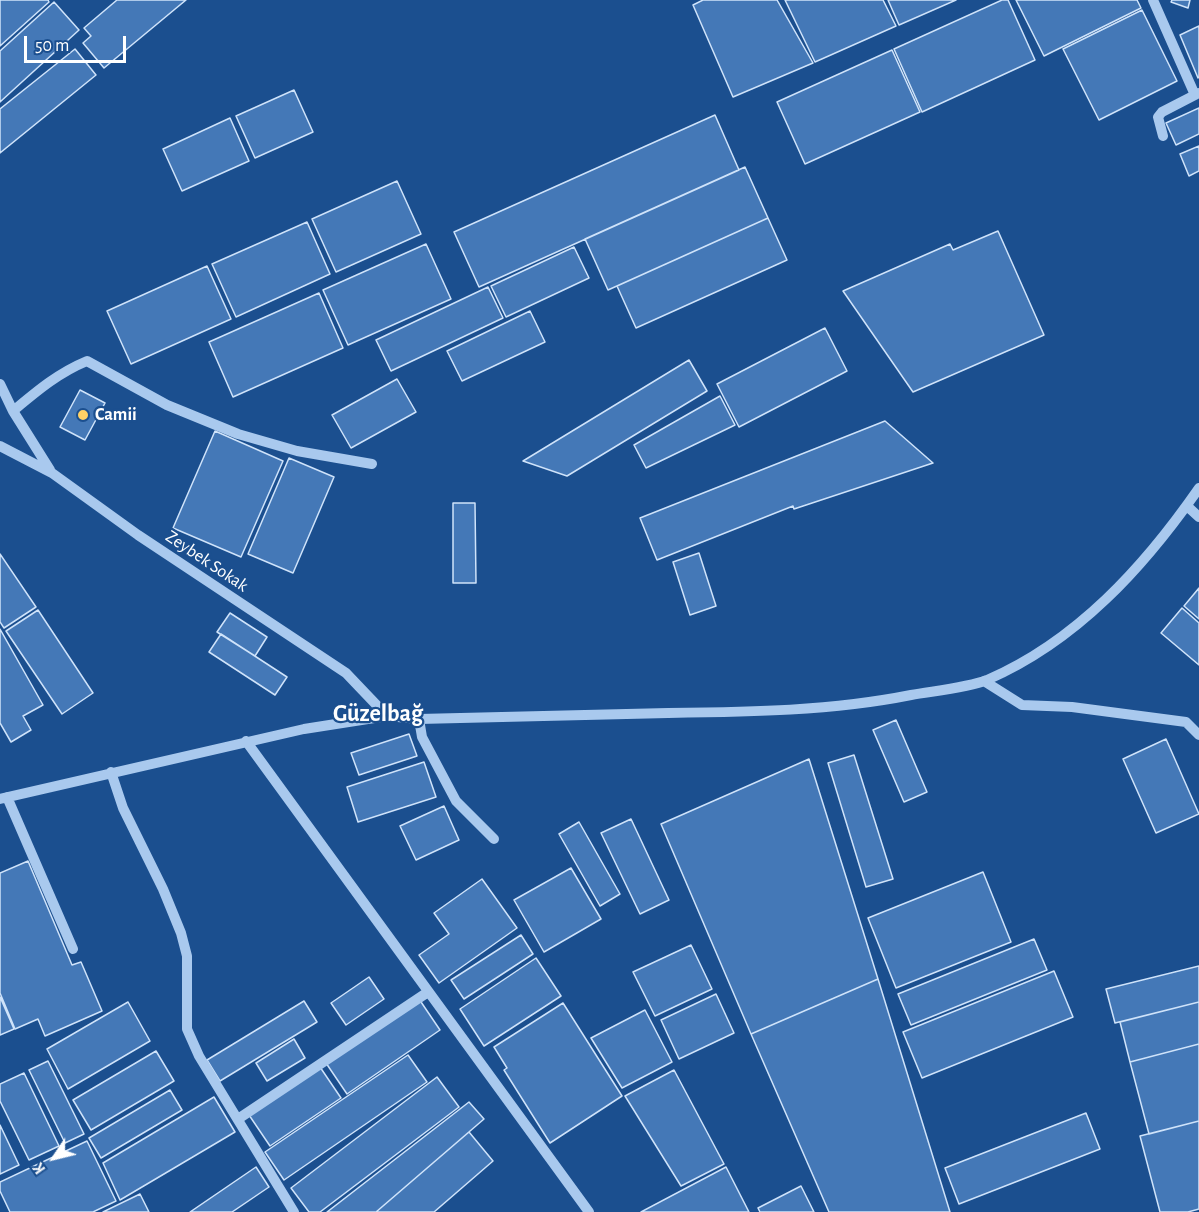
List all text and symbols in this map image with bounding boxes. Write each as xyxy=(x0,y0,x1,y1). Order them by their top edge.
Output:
scale bar xyxy=(27,24,129,62)
text: 50 m xyxy=(35,37,69,55)
place label: Camii xyxy=(95,404,137,426)
marker: Camii xyxy=(76,408,90,422)
street label: Zeybek Sokak xyxy=(162,525,252,597)
district label: Güzelbağ xyxy=(333,700,423,728)
north arrow xyxy=(24,1128,84,1188)
text: K xyxy=(30,1160,48,1177)

